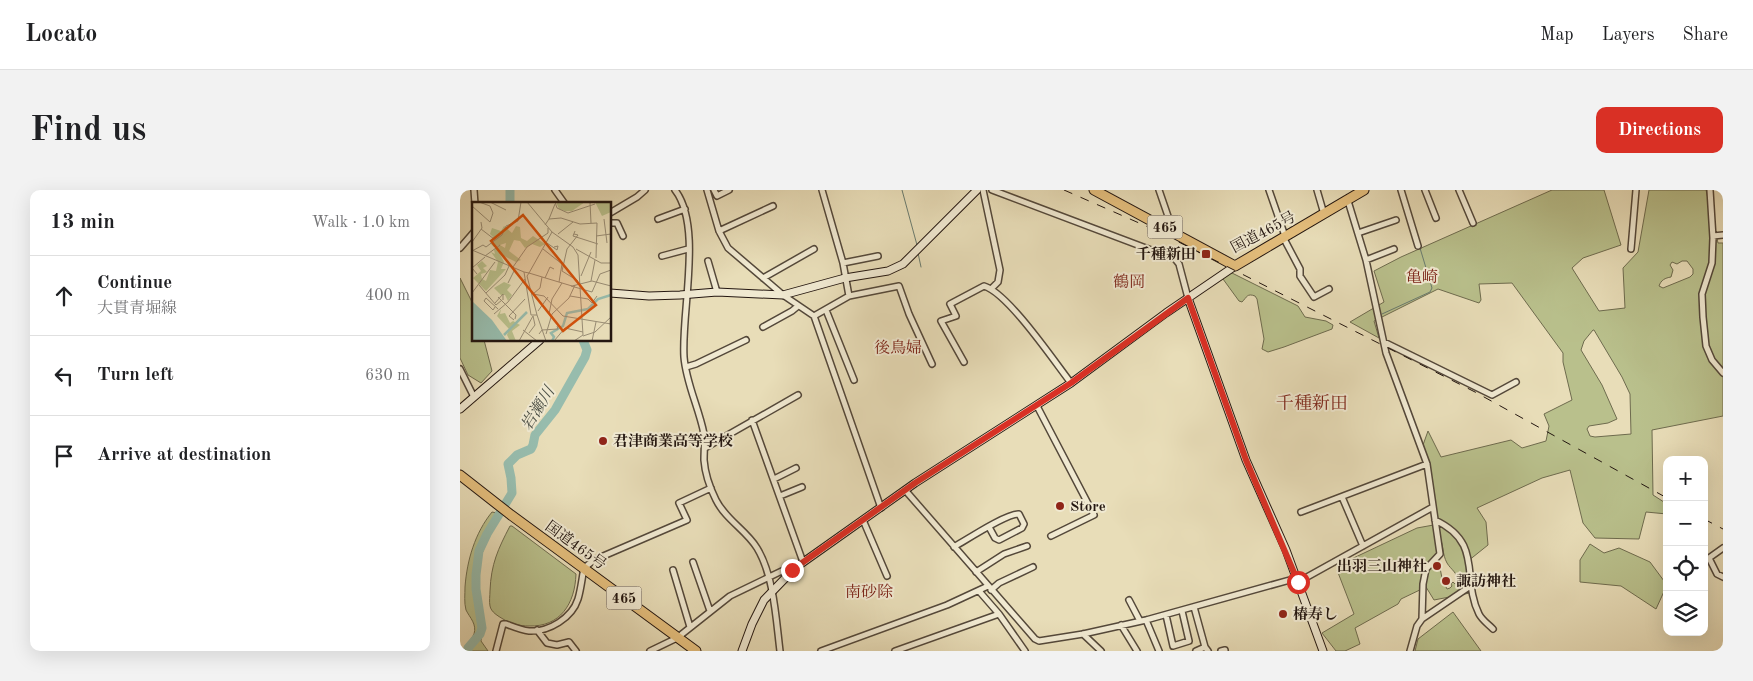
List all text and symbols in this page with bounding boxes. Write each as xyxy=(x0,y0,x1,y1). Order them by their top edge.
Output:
text: Locato xyxy=(25,23,97,47)
text: Map xyxy=(1540,26,1574,44)
text: Layers xyxy=(1602,26,1654,44)
text: Share xyxy=(1682,26,1728,44)
button: Directions xyxy=(1596,107,1723,153)
text: Find us xyxy=(30,113,146,148)
inset map xyxy=(472,202,611,341)
street label: 国道465号 xyxy=(1228,208,1299,257)
text: 13 min xyxy=(50,212,115,233)
text: Walk · 1.0 km xyxy=(312,215,410,231)
road number: 465 xyxy=(1148,216,1182,238)
place label: 千種新田 xyxy=(1136,246,1196,263)
marker: 千種新田 xyxy=(1200,248,1212,260)
district label: 亀崎 xyxy=(1406,268,1438,286)
district label: 鶴岡 xyxy=(1113,273,1145,291)
text: Continue xyxy=(97,274,172,293)
icon: ahead xyxy=(50,282,78,310)
text: 400 m xyxy=(365,288,410,304)
text: 大貫青堀線 xyxy=(97,301,177,317)
district label: 後鳥婦 xyxy=(874,339,922,357)
icon: left xyxy=(50,362,78,390)
text: Turn left xyxy=(97,366,174,385)
text: 630 m xyxy=(365,368,410,384)
water label: 岩瀬川 xyxy=(517,382,559,434)
district label: 千種新田 xyxy=(1276,393,1348,413)
place label: 君津商業高等学校 xyxy=(613,433,733,450)
marker: 君津商業高等学校 xyxy=(597,435,609,447)
icon: arrive xyxy=(50,442,78,470)
text: Arrive at destination xyxy=(97,446,271,465)
map controls xyxy=(1663,456,1708,636)
button: + xyxy=(1663,456,1708,501)
marker: Store xyxy=(1054,500,1066,512)
place label: Store xyxy=(1070,500,1106,515)
button: − xyxy=(1663,501,1708,546)
street label: 国道465号 xyxy=(542,518,609,573)
button: locate xyxy=(1663,546,1708,591)
place label: 出羽三山神社 xyxy=(1337,558,1427,575)
route end xyxy=(781,559,804,582)
marker: 出羽三山神社 xyxy=(1431,560,1443,572)
route start xyxy=(1287,571,1310,594)
place label: 諏訪神社 xyxy=(1456,573,1516,590)
marker: 諏訪神社 xyxy=(1440,575,1452,587)
district label: 南砂除 xyxy=(845,583,893,601)
road number: 465 xyxy=(606,586,642,609)
button: layers xyxy=(1663,591,1708,636)
place label: 椿寿し xyxy=(1293,606,1338,623)
marker: 椿寿し xyxy=(1277,608,1289,620)

